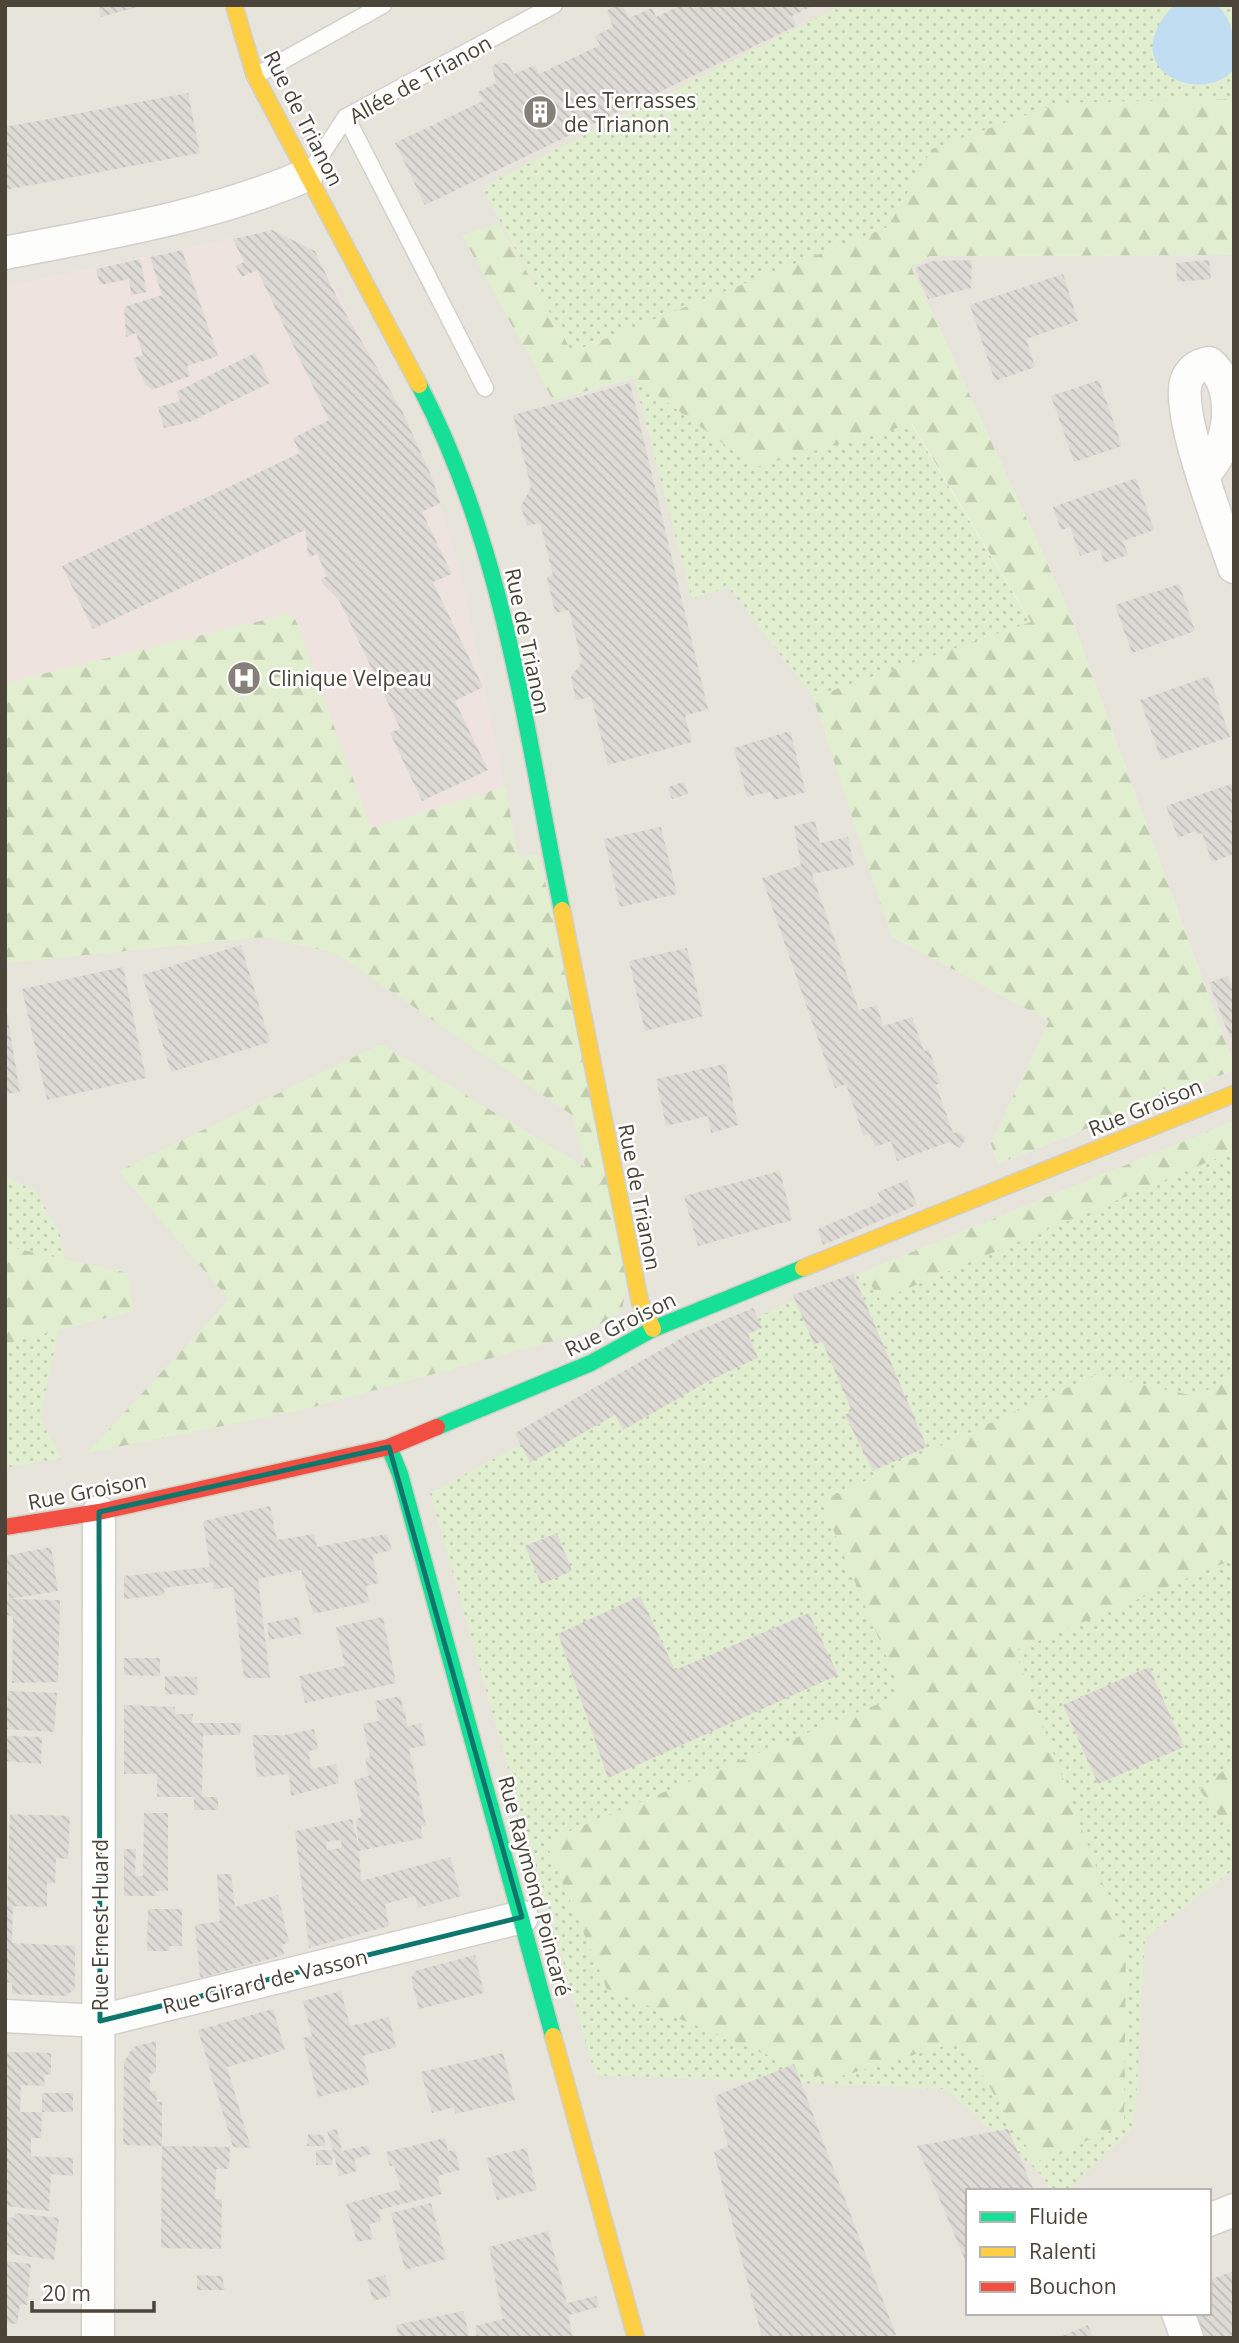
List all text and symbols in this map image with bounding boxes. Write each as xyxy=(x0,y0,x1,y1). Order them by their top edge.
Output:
street label: Allée de Trianon xyxy=(344,28,496,130)
street label: Rue de Trianon xyxy=(258,45,350,191)
place label: Les Terrasses de Trianon xyxy=(564,86,696,138)
building icon: Les Terrasses de Trianon xyxy=(521,93,559,131)
street label: Rue de Trianon xyxy=(499,565,557,717)
hospital icon: Clinique Velpeau xyxy=(225,659,263,697)
place label: Clinique Velpeau xyxy=(268,664,432,692)
street label: Rue Groison xyxy=(1084,1071,1206,1143)
street label: Rue de Trianon xyxy=(612,1121,668,1273)
street label: Rue Groison xyxy=(560,1285,680,1363)
street label: Rue Groison xyxy=(25,1466,149,1516)
street label: Rue Raymond Poincaré xyxy=(492,1773,578,1999)
street label: Rue Ernest Huard xyxy=(86,1839,114,2011)
street label: Rue Girard de Vasson xyxy=(159,1942,371,2020)
legend xyxy=(966,2189,1211,2315)
text: Fluide xyxy=(1029,2202,1088,2230)
text: Ralenti xyxy=(1029,2237,1096,2265)
scale bar xyxy=(32,2270,154,2314)
text: Bouchon xyxy=(1029,2272,1117,2300)
text: 20 m xyxy=(42,2279,91,2307)

